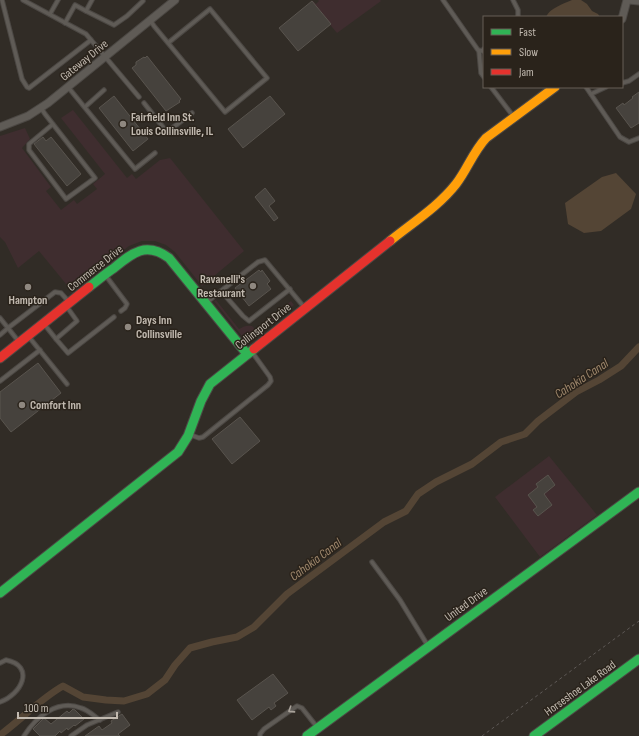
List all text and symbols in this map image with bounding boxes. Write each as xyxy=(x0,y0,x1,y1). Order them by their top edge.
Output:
legend xyxy=(483,16,623,88)
text: Fast xyxy=(519,25,536,40)
street label: Gateway Drive xyxy=(57,36,112,84)
text: Slow xyxy=(519,45,538,60)
text: Jam xyxy=(518,65,534,80)
place label: Fairfield Inn St. Louis Collinsville, IL xyxy=(131,110,214,139)
marker: Fairfield Inn St. Louis Collinsville, IL xyxy=(118,119,128,129)
street label: Commerce Drive xyxy=(64,242,126,295)
place label: Ravanelli's Restaurant xyxy=(198,272,245,301)
marker: Ravanelli's Restaurant xyxy=(248,281,258,291)
marker: Hampton xyxy=(23,282,33,292)
place label: Hampton xyxy=(9,293,47,308)
street label: Collinsport Drive xyxy=(232,300,295,353)
place label: Days Inn Collinsville xyxy=(136,313,182,342)
marker: Days Inn Collinsville xyxy=(123,322,133,332)
water label: Cahokia Canal xyxy=(552,355,612,402)
place label: Comfort Inn xyxy=(30,398,81,413)
marker: Comfort Inn xyxy=(17,400,27,410)
water label: Cahokia Canal xyxy=(286,535,345,585)
street label: United Drive xyxy=(442,584,491,625)
street label: Horseshoe Lake Road xyxy=(542,657,619,719)
scale bar xyxy=(18,694,117,720)
text: 100 m xyxy=(24,701,49,716)
one-way arrow xyxy=(288,705,295,712)

